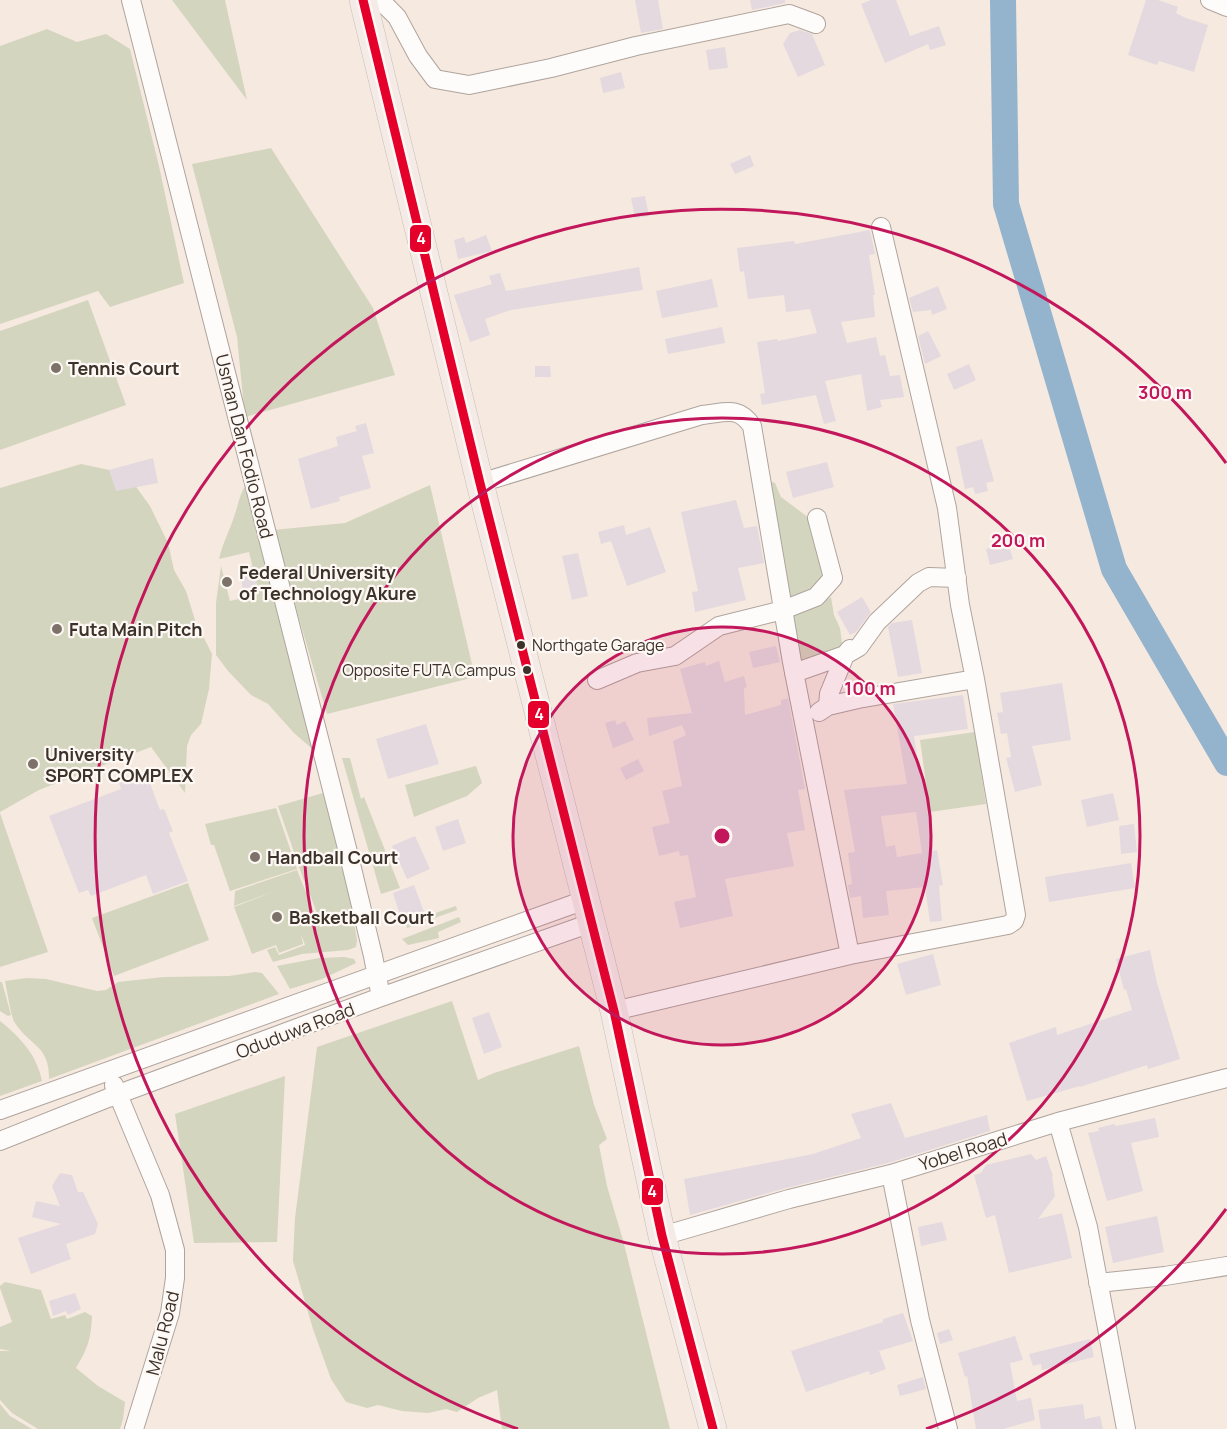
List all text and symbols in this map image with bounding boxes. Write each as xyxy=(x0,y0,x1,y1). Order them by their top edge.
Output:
line badge: 4 xyxy=(409,224,432,253)
text: 4 xyxy=(416,227,426,249)
street label: Usman Dan Fodio Road xyxy=(210,351,280,541)
place label: Tennis Court xyxy=(68,356,180,380)
marker: Tennis Court xyxy=(49,361,63,375)
text: 300 m xyxy=(1138,380,1192,404)
text: 200 m xyxy=(991,528,1045,552)
place label: Federal University of Technology Akure xyxy=(239,560,417,605)
marker: Federal University of Technology Akure xyxy=(220,575,234,589)
place label: Futa Main Pitch xyxy=(69,617,203,641)
marker: Futa Main Pitch xyxy=(50,622,64,636)
place label: Northgate Garage xyxy=(532,634,664,656)
marker: Northgate Garage xyxy=(515,639,527,651)
place label: Opposite FUTA Campus xyxy=(342,659,516,681)
marker: Opposite FUTA Campus xyxy=(521,664,533,676)
text: 100 m xyxy=(844,676,896,700)
line badge: 4 xyxy=(527,700,550,729)
text: 4 xyxy=(534,703,544,725)
place label: University SPORT COMPLEX xyxy=(45,742,193,787)
marker: University SPORT COMPLEX xyxy=(26,757,40,771)
centre of rings xyxy=(712,826,732,846)
place label: Handball Court xyxy=(267,845,398,869)
marker: Handball Court xyxy=(248,850,262,864)
place label: Basketball Court xyxy=(289,905,434,929)
marker: Basketball Court xyxy=(270,910,284,924)
street label: Oduduwa Road xyxy=(232,996,358,1064)
street label: Yobel Road xyxy=(916,1126,1010,1176)
line badge: 4 xyxy=(641,1177,664,1206)
text: 4 xyxy=(647,1180,657,1202)
street label: Malu Road xyxy=(140,1288,184,1378)

